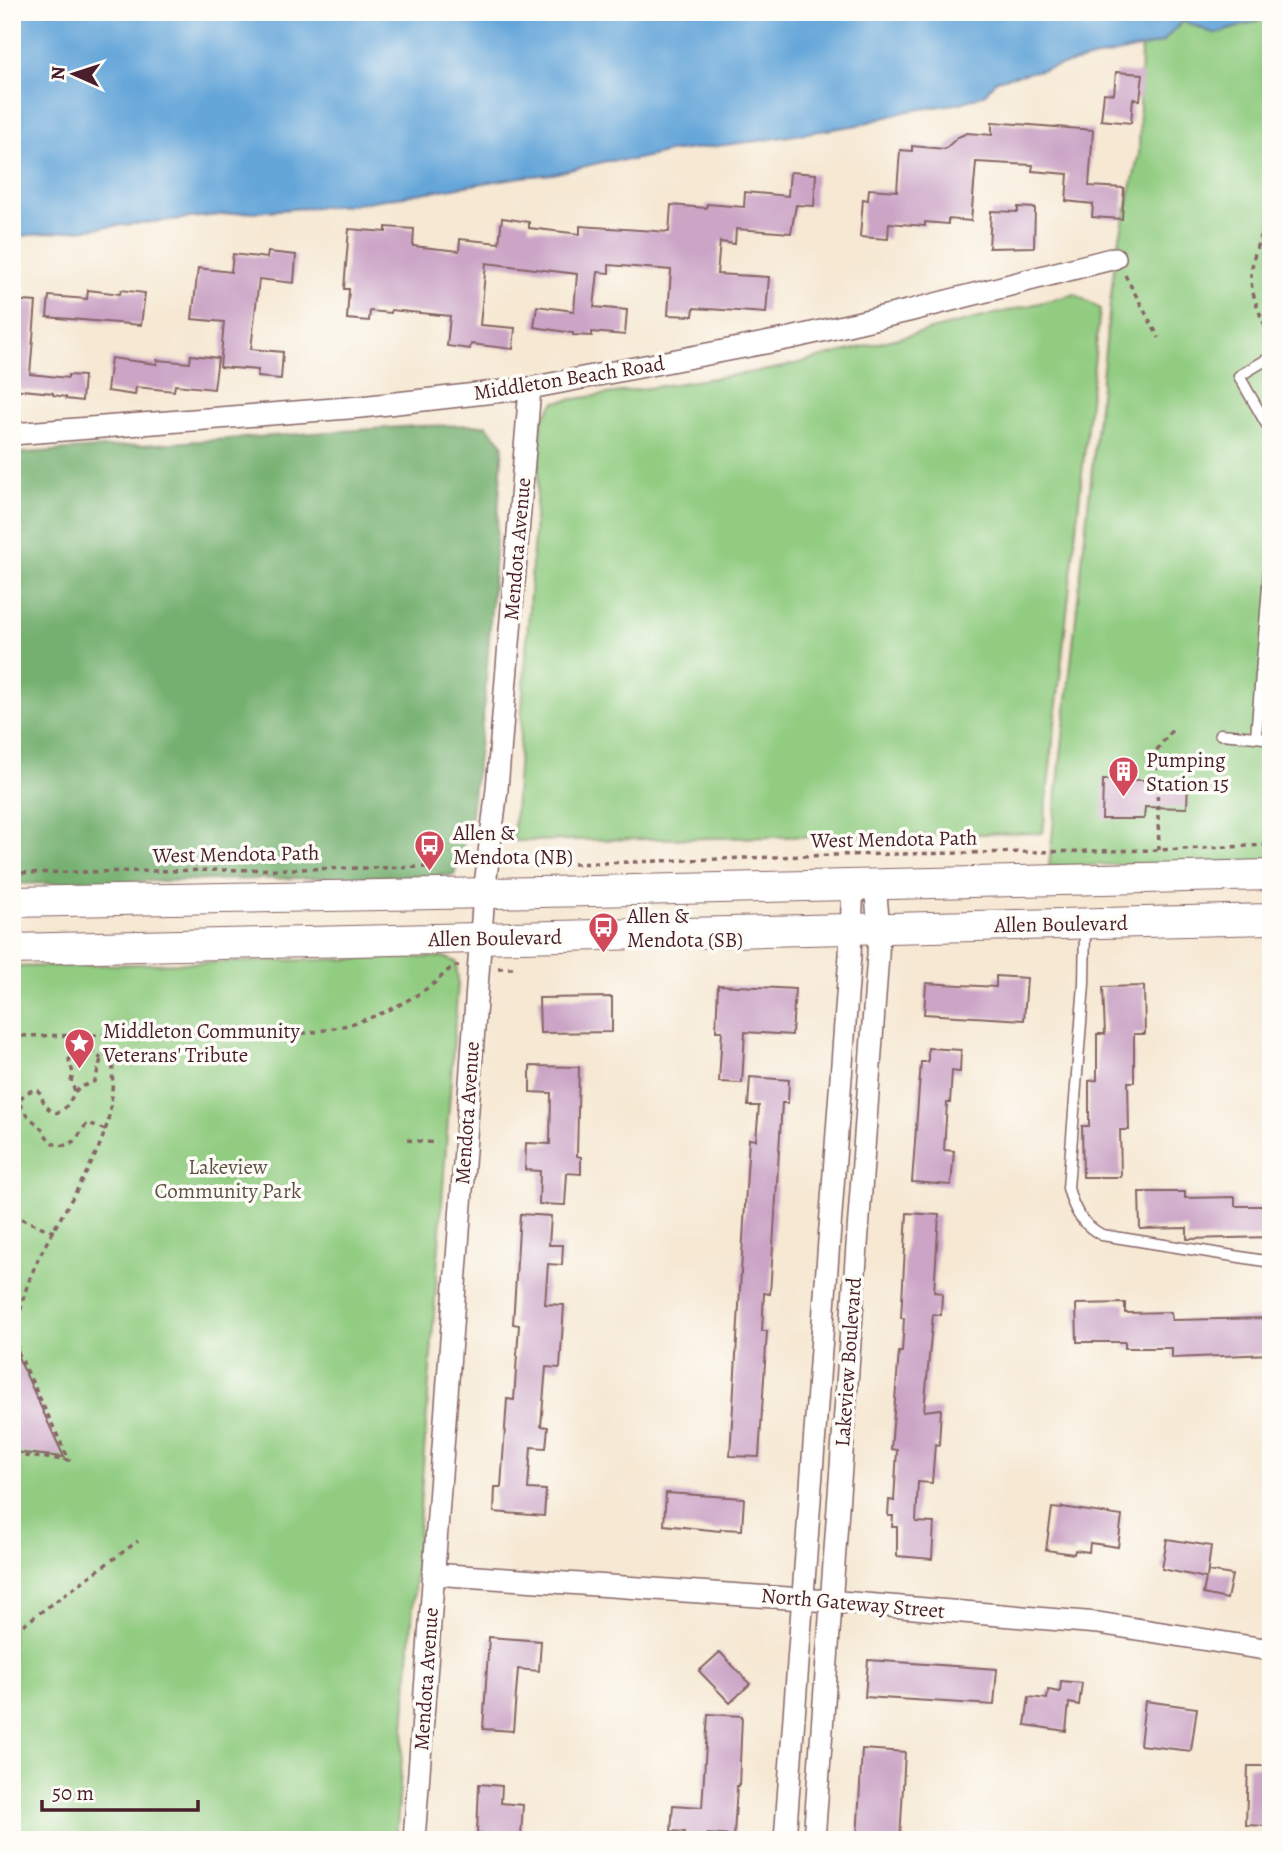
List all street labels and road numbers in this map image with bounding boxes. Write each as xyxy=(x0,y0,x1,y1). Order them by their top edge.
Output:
street label: Middleton Beach Road xyxy=(471,349,667,407)
street label: Mendota Avenue xyxy=(497,476,537,622)
street label: West Mendota Path xyxy=(809,824,978,854)
street label: West Mendota Path xyxy=(151,839,320,869)
street label: Allen Boulevard xyxy=(993,909,1129,939)
street label: Allen Boulevard xyxy=(427,923,563,953)
street label: Mendota Avenue xyxy=(448,1040,486,1186)
street label: Lakeview Boulevard xyxy=(828,1275,868,1448)
street label: North Gateway Street xyxy=(760,1581,946,1625)
street label: Mendota Avenue xyxy=(407,1606,445,1752)

